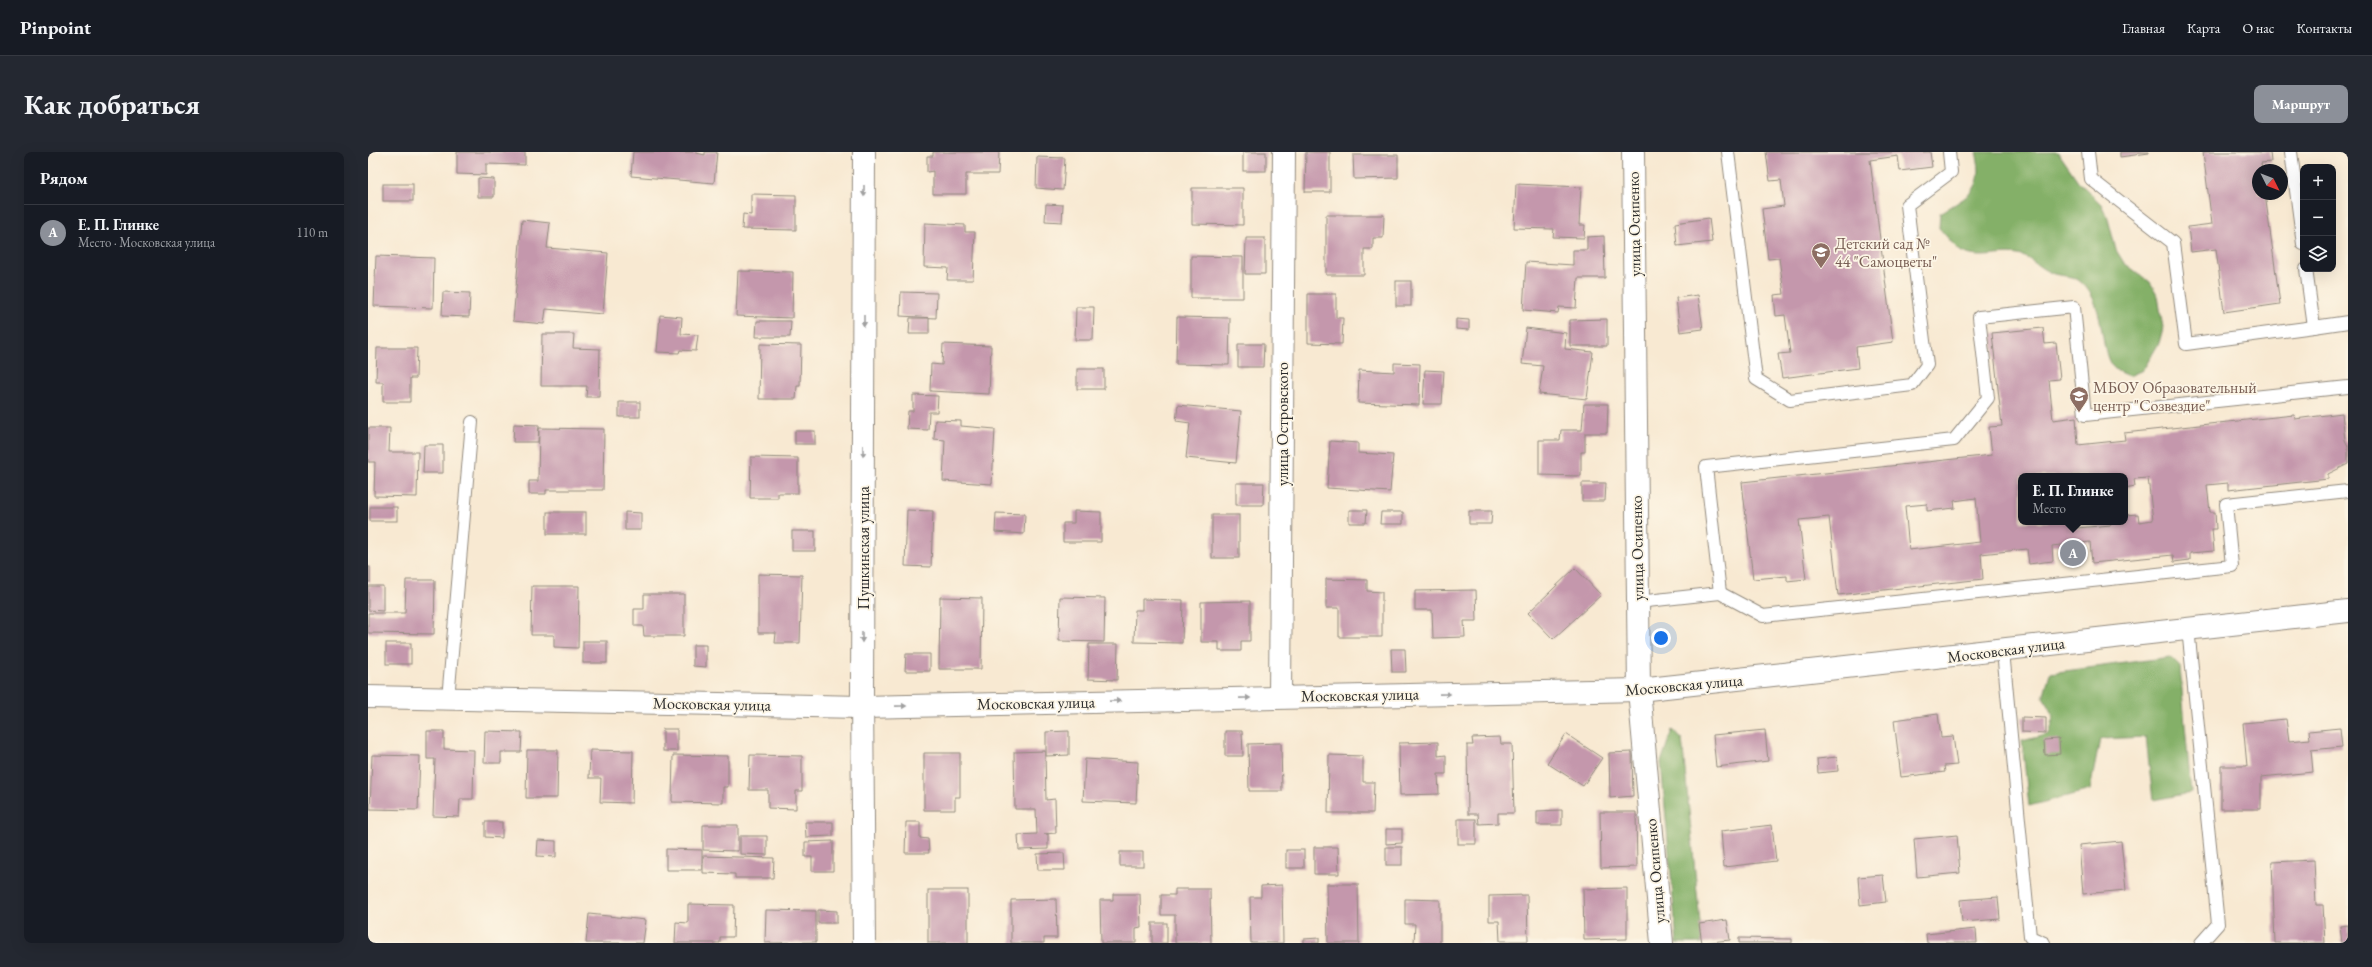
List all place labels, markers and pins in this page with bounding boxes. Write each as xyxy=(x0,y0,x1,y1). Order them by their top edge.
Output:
place label: Детский сад № 44 "Самоцветы" xyxy=(1835,233,1937,272)
school or university icon: Детский сад № 44 "Самоцветы" xyxy=(1810,241,1832,269)
place label: МБОУ Образовательный центр "Созвездие" xyxy=(2093,377,2257,416)
school or university icon: МБОУ Образовательный центр "Созвездие" xyxy=(2068,385,2090,413)
pin: A xyxy=(2060,538,2086,568)

